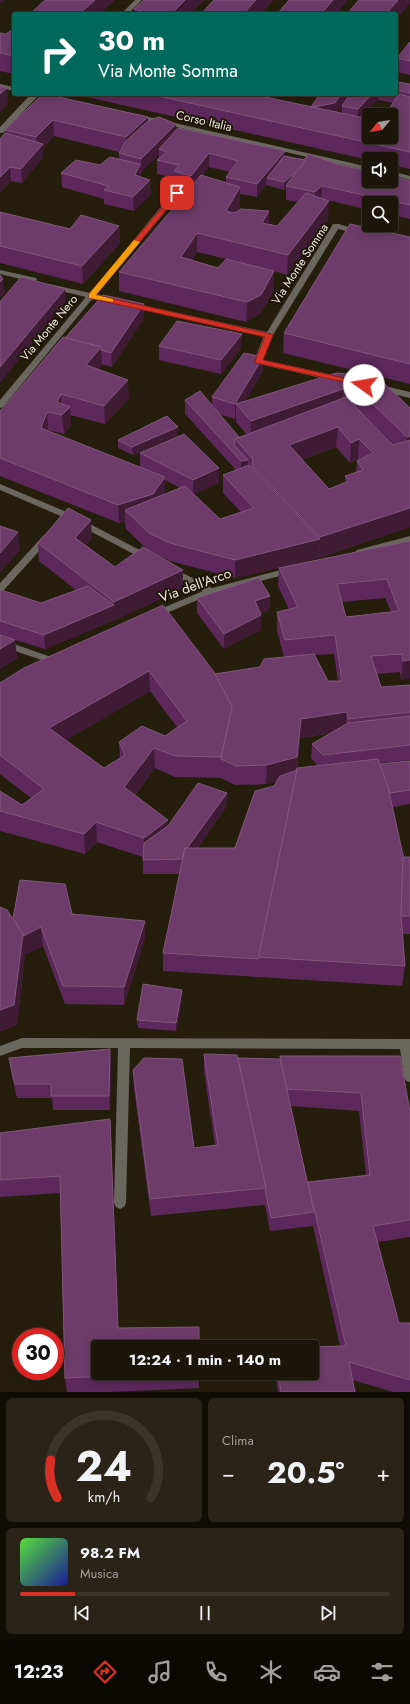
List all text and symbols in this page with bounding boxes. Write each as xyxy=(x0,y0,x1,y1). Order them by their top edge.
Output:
text: 30 m xyxy=(98,20,165,61)
icon: right xyxy=(32,28,84,80)
text: Via Monte Somma xyxy=(98,58,238,84)
street label: Corso Italia xyxy=(174,106,234,136)
north arrow xyxy=(362,108,398,144)
map controls xyxy=(362,108,398,232)
button: sound xyxy=(362,152,398,188)
pin xyxy=(160,176,194,210)
icon: arrive xyxy=(166,182,188,204)
button: search xyxy=(362,196,398,232)
street label: Via Monte Somma xyxy=(267,220,333,308)
street label: Via Monte Nero xyxy=(16,291,82,365)
position arrow xyxy=(343,364,385,406)
street label: Via dell'Arco xyxy=(156,563,234,607)
speed limit sign: 30 xyxy=(12,1328,64,1380)
text: 12:24 · 1 min · 140 m xyxy=(129,1349,281,1371)
text: Clima xyxy=(222,1431,254,1450)
text: 24 xyxy=(76,1436,132,1497)
text: 20.5° xyxy=(267,1451,344,1494)
text: − xyxy=(222,1457,235,1489)
text: + xyxy=(376,1457,390,1489)
text: km/h xyxy=(88,1487,120,1507)
text: 98.2 FM xyxy=(80,1542,140,1564)
text: Musica xyxy=(80,1564,118,1583)
icon: previous xyxy=(71,1602,93,1624)
icon: pause xyxy=(194,1602,216,1624)
icon: next xyxy=(317,1602,339,1624)
icon: directions xyxy=(91,1658,119,1686)
icon: music xyxy=(146,1658,174,1686)
icon: phone xyxy=(202,1658,230,1686)
icon: climate xyxy=(257,1658,285,1686)
icon: car xyxy=(313,1658,341,1686)
icon: filters xyxy=(368,1658,396,1686)
text: 12:23 xyxy=(14,1659,63,1685)

